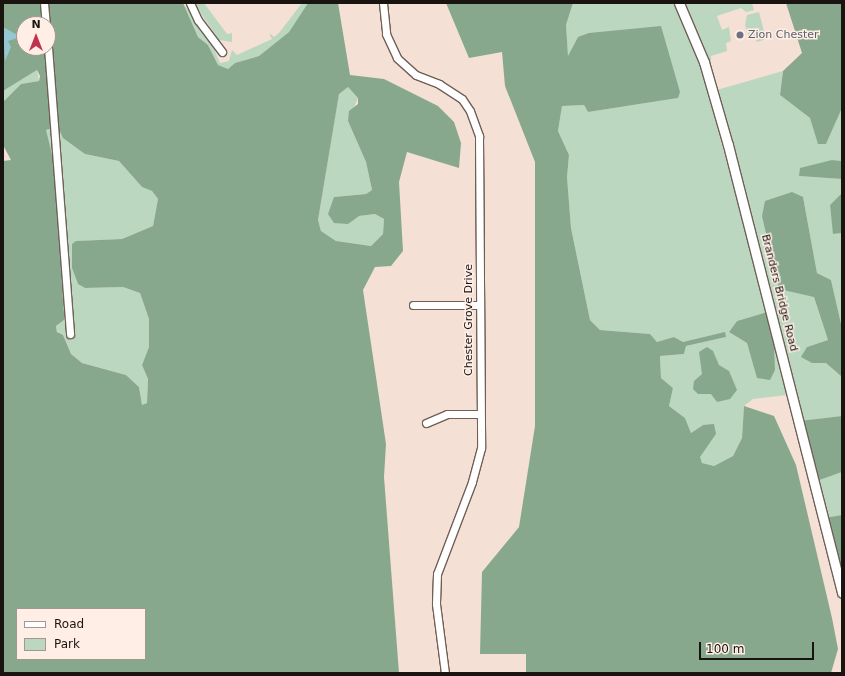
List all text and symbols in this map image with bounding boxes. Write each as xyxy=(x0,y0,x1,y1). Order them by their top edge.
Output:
north arrow xyxy=(16,16,56,56)
text: N xyxy=(31,18,41,31)
place label: Zion Chester xyxy=(748,28,819,42)
marker: Zion Chester xyxy=(735,30,745,40)
street label: Branders Bridge Road xyxy=(758,233,800,353)
street label: Chester Grove Drive xyxy=(462,264,476,376)
legend xyxy=(16,608,146,660)
text: Road xyxy=(54,617,84,631)
scale bar xyxy=(701,634,816,660)
text: Park xyxy=(54,637,80,651)
text: 100 m xyxy=(706,642,744,656)

